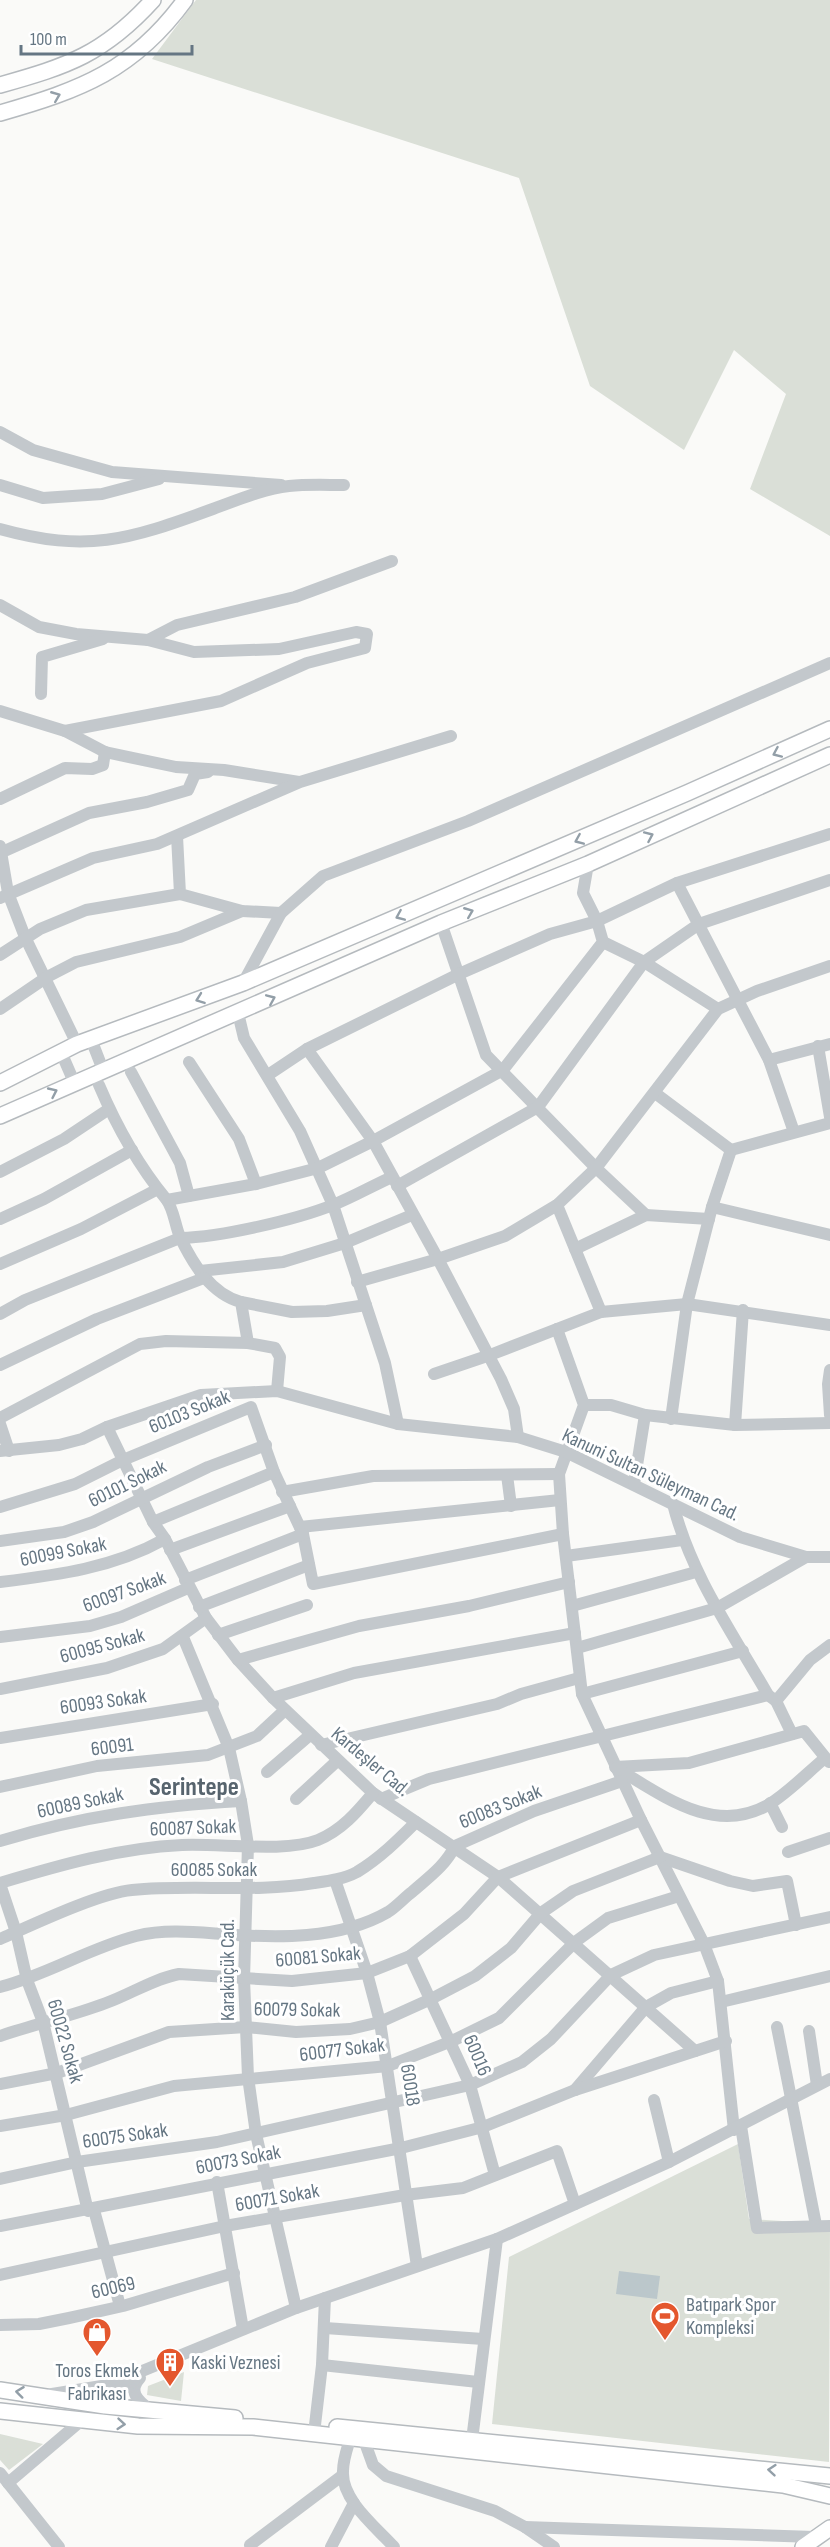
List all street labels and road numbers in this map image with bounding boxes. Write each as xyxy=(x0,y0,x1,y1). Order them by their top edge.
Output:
street label: 60103 Sokak xyxy=(145,1385,234,1439)
street label: Kanuni Sultan Süleyman Cad. xyxy=(558,1423,743,1527)
street label: 60101 Sokak xyxy=(85,1455,171,1513)
street label: 60099 Sokak xyxy=(18,1532,109,1572)
street label: 60097 Sokak xyxy=(80,1566,169,1618)
street label: 60095 Sokak xyxy=(57,1623,147,1669)
street label: 60093 Sokak xyxy=(58,1684,148,1720)
street label: Kardeşler Cad. xyxy=(326,1722,415,1802)
street label: 60091 xyxy=(90,1732,135,1761)
street label: 60083 Sokak xyxy=(456,1779,545,1834)
street label: 60089 Sokak xyxy=(35,1782,126,1824)
street label: 60087 Sokak xyxy=(149,1814,237,1841)
street label: 60085 Sokak xyxy=(171,1858,258,1882)
street label: Karaküçük Cad. xyxy=(216,1919,240,2021)
street label: 60081 Sokak xyxy=(275,1941,362,1973)
street label: 60022 Sokak xyxy=(42,1997,89,2086)
street label: 60079 Sokak xyxy=(254,1997,341,2023)
street label: 60016 xyxy=(458,2031,496,2080)
street label: 60077 Sokak xyxy=(298,2033,386,2067)
street label: 60018 xyxy=(395,2062,425,2108)
street label: 60075 Sokak xyxy=(81,2118,170,2154)
street label: 60073 Sokak xyxy=(194,2140,283,2180)
street label: 60071 Sokak xyxy=(233,2179,321,2217)
street label: 60069 xyxy=(89,2271,137,2305)

